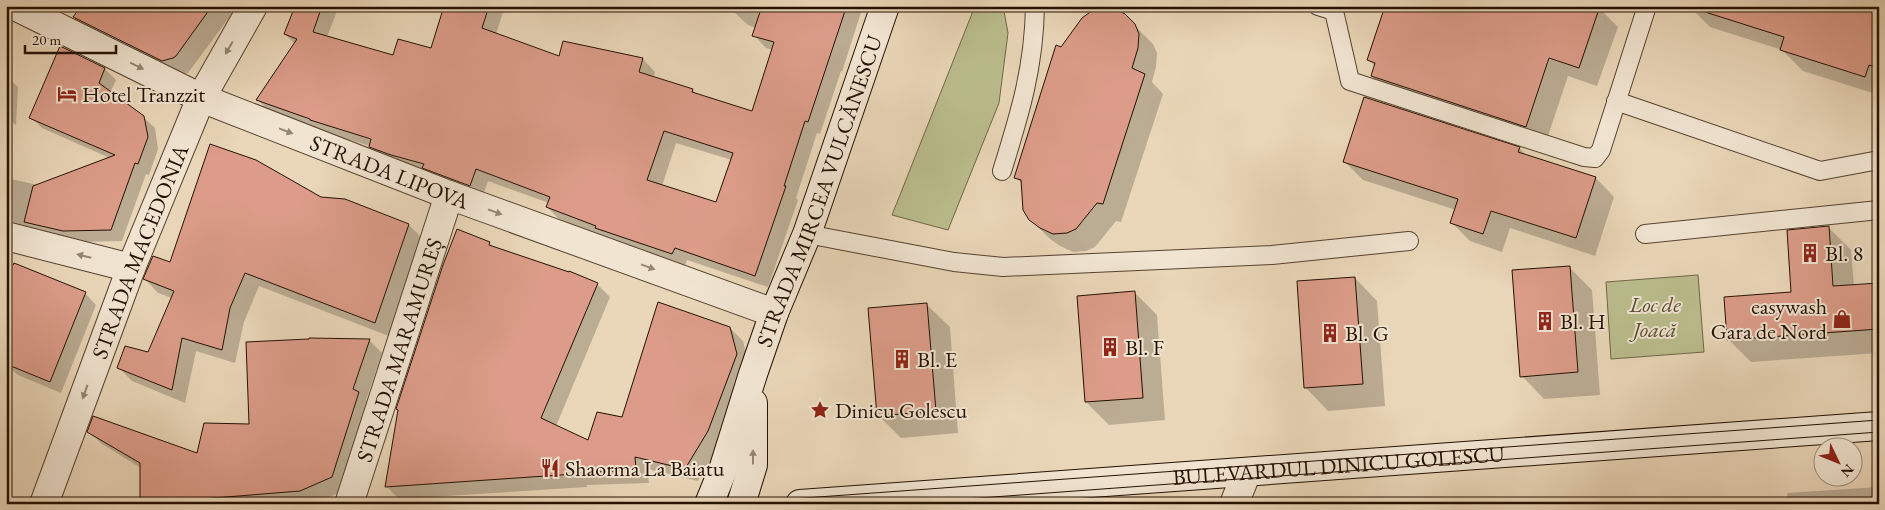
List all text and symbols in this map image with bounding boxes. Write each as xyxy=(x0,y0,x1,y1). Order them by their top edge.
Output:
scale bar xyxy=(25,22,116,54)
text: 20 m xyxy=(32,30,61,49)
street label: STRADA MIRCEA VULCĂNESCU xyxy=(749,30,889,351)
one-way arrow xyxy=(224,42,233,55)
one-way arrow xyxy=(130,63,144,71)
place label: Hotel Tranzzit xyxy=(82,80,205,109)
hotel icon: Hotel Tranzzit xyxy=(56,83,78,105)
one-way arrow xyxy=(279,127,294,135)
street label: STRADA LIPOVA xyxy=(306,128,474,216)
street label: STRADA MACEDONIA xyxy=(84,139,195,363)
one-way arrow xyxy=(488,208,503,216)
street label: STRADA MARAMUREȘ xyxy=(349,234,449,465)
place label: Bl. 8 xyxy=(1825,239,1863,268)
building icon: Bl. 8 xyxy=(1799,242,1821,264)
one-way arrow xyxy=(76,252,91,260)
one-way arrow xyxy=(641,263,656,271)
park label: Loc de Joacă xyxy=(1628,290,1681,344)
place label: easywash Gara de Nord xyxy=(1711,292,1828,346)
place label: Bl. H xyxy=(1560,307,1605,336)
shop icon: easywash Gara de Nord xyxy=(1831,308,1853,330)
building icon: Bl. H xyxy=(1534,310,1556,332)
place label: Bl. G xyxy=(1345,319,1389,348)
building icon: Bl. G xyxy=(1319,322,1341,344)
place label: Bl. F xyxy=(1125,333,1164,362)
building icon: Bl. F xyxy=(1099,336,1121,358)
place label: Bl. E xyxy=(917,345,957,374)
building icon: Bl. E xyxy=(891,348,913,370)
one-way arrow xyxy=(81,384,88,399)
place label: Dinicu Golescu xyxy=(835,396,967,425)
place icon: Dinicu Golescu xyxy=(809,399,831,421)
north arrow xyxy=(1812,438,1862,488)
street label: BULEVARDUL DINICU GOLESCU xyxy=(1172,439,1506,492)
one-way arrow xyxy=(749,448,757,464)
place label: Shaorma La Baiatu xyxy=(565,454,725,483)
restaurant icon: Shaorma La Baiatu xyxy=(539,457,561,479)
text: N xyxy=(1837,461,1858,482)

